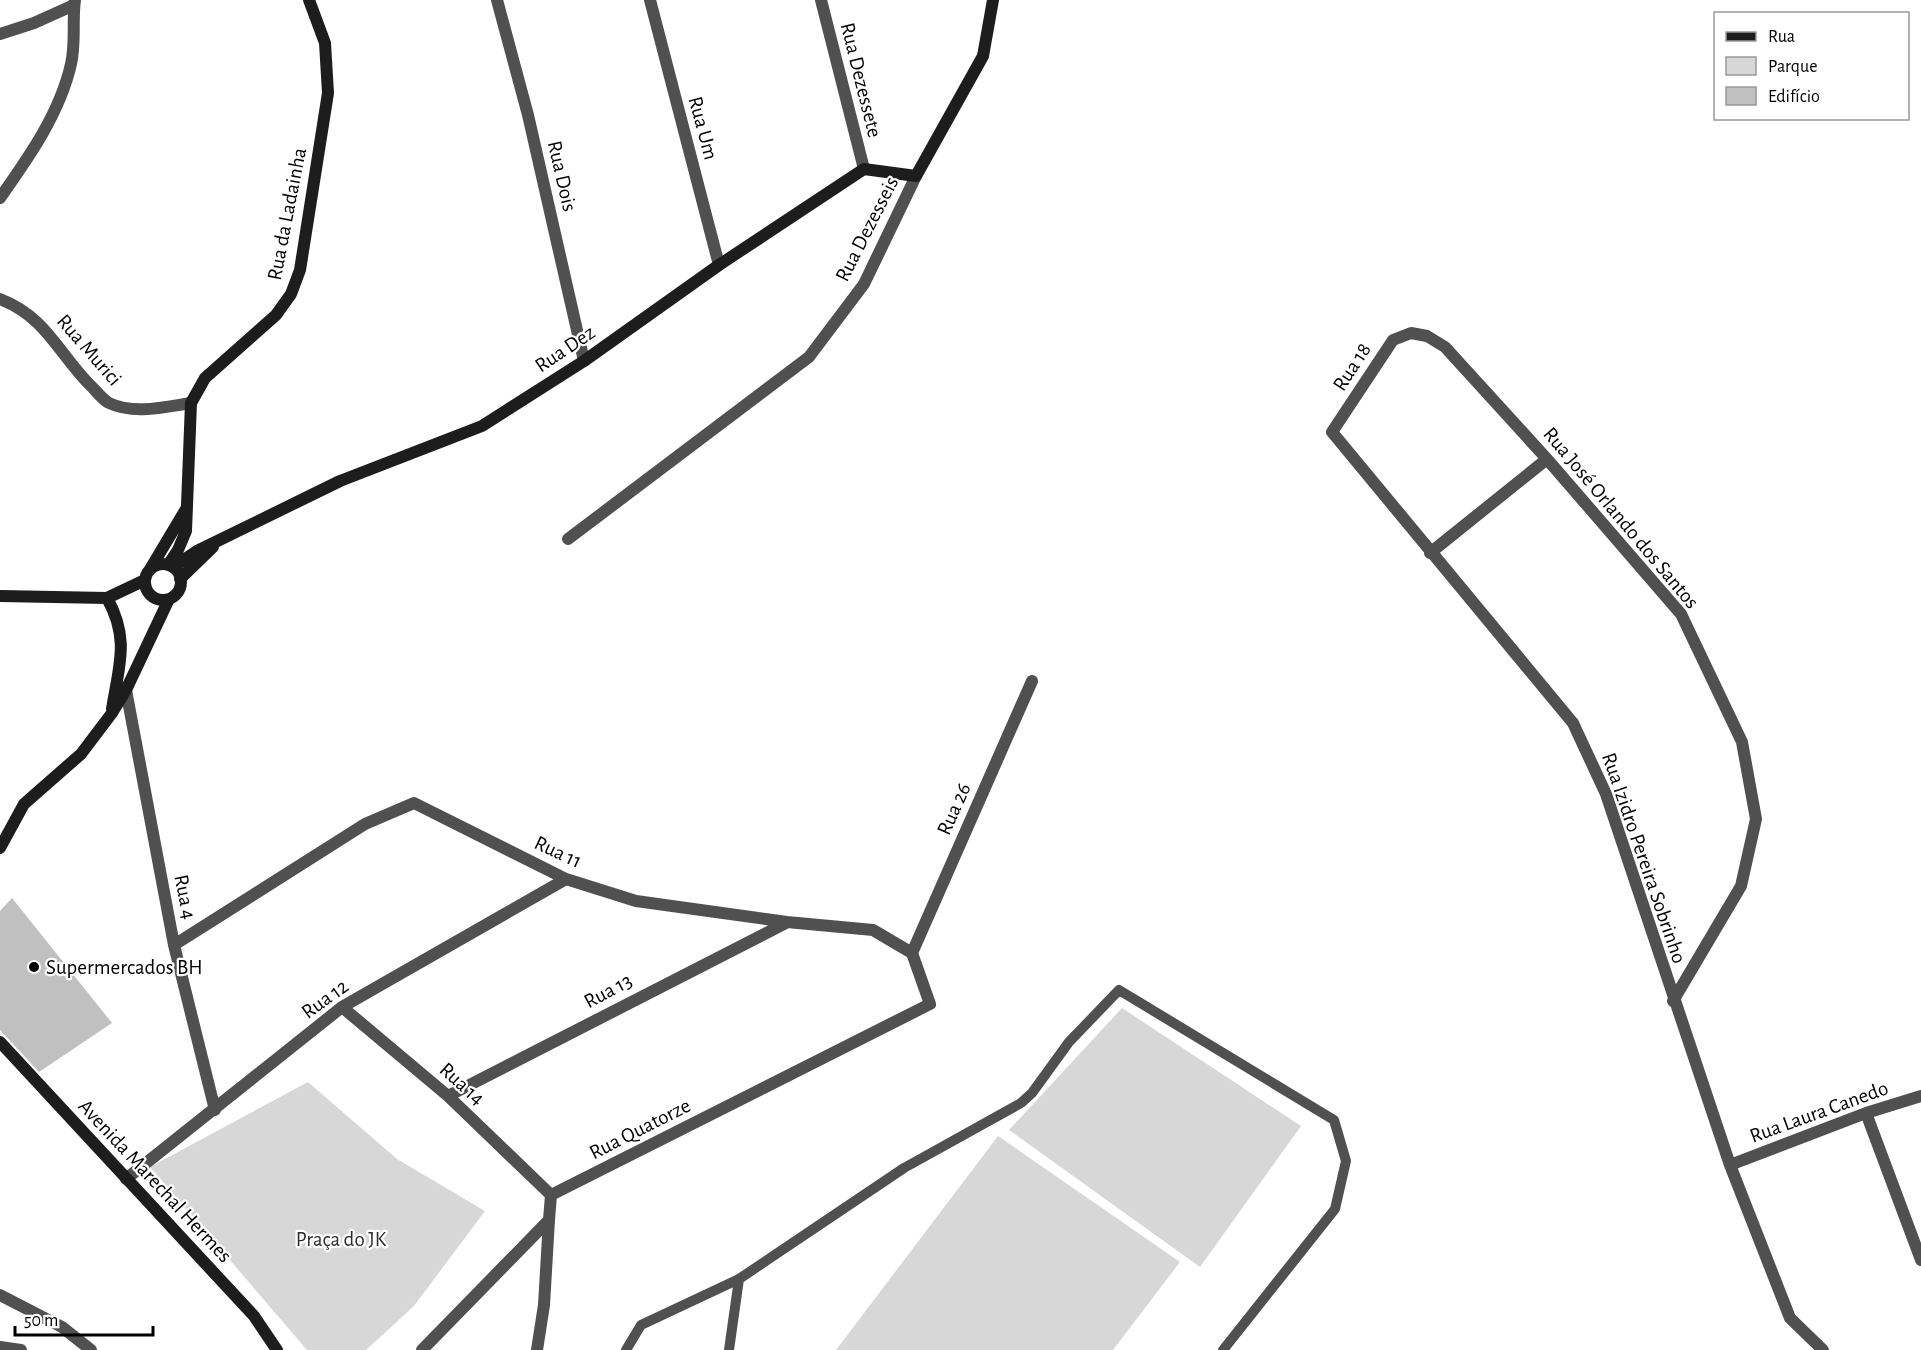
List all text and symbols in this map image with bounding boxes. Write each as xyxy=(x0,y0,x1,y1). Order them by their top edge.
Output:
legend xyxy=(1714,12,1909,120)
street label: Rua Dezessete xyxy=(837,20,885,140)
text: Rua xyxy=(1768,28,1795,46)
text: Parque xyxy=(1768,58,1817,76)
text: Edifício xyxy=(1768,88,1820,106)
street label: Rua Um xyxy=(684,94,722,162)
street label: Rua Dois xyxy=(544,139,580,213)
street label: Rua da Ladainha xyxy=(264,146,310,282)
street label: Rua Dezesseis xyxy=(832,173,902,285)
street label: Rua Murici xyxy=(53,310,125,390)
street label: Rua Dez xyxy=(531,322,599,376)
street label: Rua 18 xyxy=(1329,339,1375,395)
street label: Rua José Orlando dos Santos xyxy=(1539,423,1703,613)
street label: Rua Izidro Pereira Sobrinho xyxy=(1598,750,1690,966)
street label: Rua 26 xyxy=(933,780,975,838)
street label: Rua 11 xyxy=(531,832,585,872)
street label: Rua 4 xyxy=(170,873,200,921)
place label: Supermercados BH xyxy=(46,957,203,978)
marker: Supermercados BH xyxy=(27,960,41,974)
street label: Rua 13 xyxy=(581,970,635,1012)
street label: Rua 12 xyxy=(298,975,352,1023)
street label: Rua 14 xyxy=(435,1059,489,1109)
street label: Rua Laura Canedo xyxy=(1747,1077,1891,1147)
street label: Avenida Marechal Hermes xyxy=(74,1095,236,1267)
street label: Rua Quatorze xyxy=(586,1095,694,1163)
park label: Praça do JK xyxy=(296,1229,387,1250)
scale bar xyxy=(15,1299,153,1337)
text: 50 m xyxy=(24,1312,58,1330)

